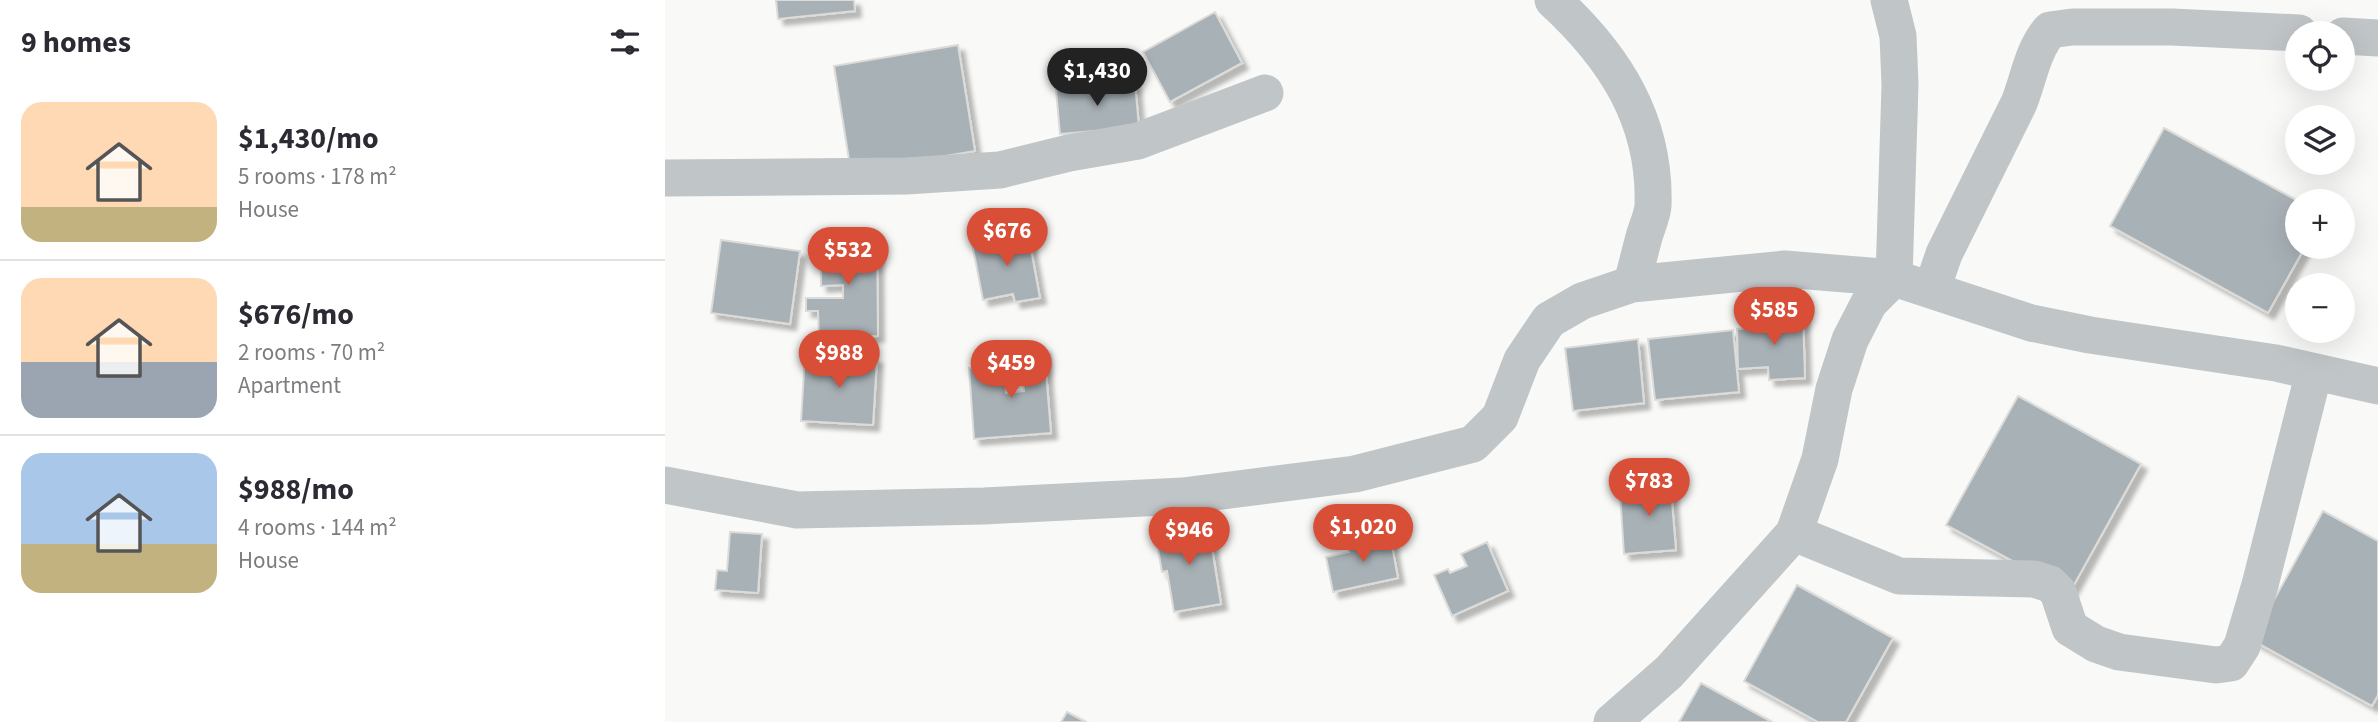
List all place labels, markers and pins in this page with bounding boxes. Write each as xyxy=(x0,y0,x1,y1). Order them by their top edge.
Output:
pin: $1,430 xyxy=(1040,48,1154,108)
pin: $676 xyxy=(966,208,1048,268)
pin: $532 xyxy=(807,228,889,287)
pin: $585 xyxy=(1733,288,1815,347)
pin: $988 xyxy=(798,330,880,390)
pin: $459 xyxy=(970,340,1052,400)
pin: $783 xyxy=(1608,458,1690,518)
pin: $1,020 xyxy=(1306,504,1420,564)
pin: $946 xyxy=(1148,508,1230,567)

